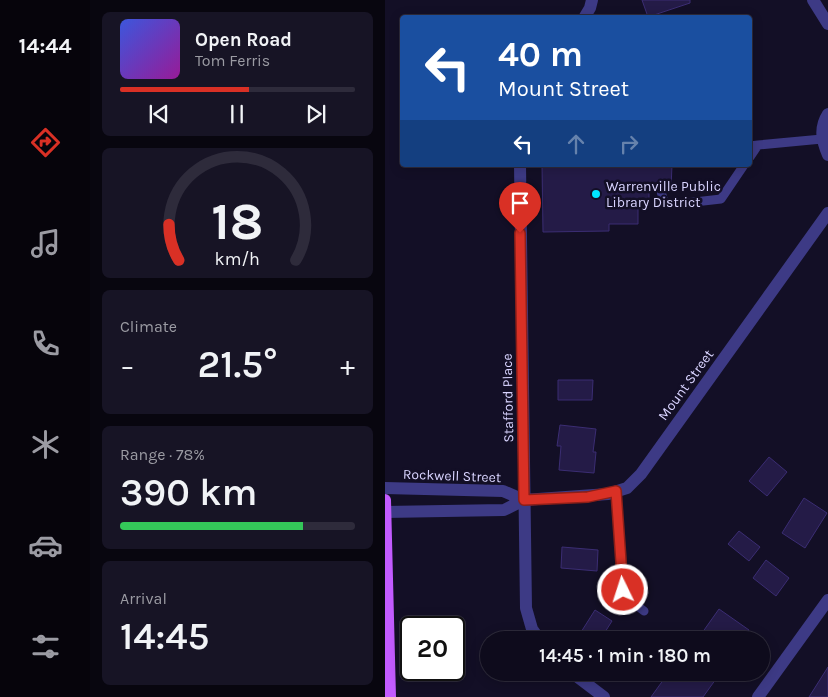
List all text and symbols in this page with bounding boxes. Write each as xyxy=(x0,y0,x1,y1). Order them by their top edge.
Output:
text: Open Road xyxy=(195,29,292,51)
text: 14:44 xyxy=(18,33,72,59)
text: 40 m xyxy=(498,34,583,75)
icon: left xyxy=(415,35,480,100)
text: Tom Ferris xyxy=(195,51,270,70)
text: Mount Street xyxy=(498,76,629,102)
icon: previous xyxy=(145,100,173,128)
icon: pause xyxy=(223,100,251,128)
icon: next xyxy=(302,100,330,128)
icon: directions xyxy=(28,125,63,160)
icon: left xyxy=(509,130,537,158)
icon: ahead xyxy=(562,130,590,158)
icon: right xyxy=(615,130,643,158)
place label: Warrenville Public Library District xyxy=(606,178,721,211)
pin xyxy=(499,182,541,233)
marker: Warrenville Public Library District xyxy=(590,188,602,200)
icon: arrive xyxy=(506,189,534,217)
text: 18 xyxy=(211,191,264,252)
icon: music xyxy=(28,226,63,261)
text: km/h xyxy=(215,249,260,270)
text: Climate xyxy=(120,317,177,336)
icon: phone xyxy=(28,326,63,361)
text: 21.5° xyxy=(198,342,277,387)
street label: Mount Street xyxy=(655,346,717,424)
text: − xyxy=(120,349,135,382)
text: + xyxy=(340,349,355,382)
street label: Stafford Place xyxy=(499,353,517,443)
icon: climate xyxy=(28,427,63,462)
text: Range · 78% xyxy=(120,445,205,464)
street label: Rockwell Street xyxy=(403,466,501,486)
text: 390 km xyxy=(120,470,257,515)
icon: car xyxy=(28,528,63,563)
position arrow xyxy=(596,563,648,615)
text: Arrival xyxy=(120,589,167,608)
text: 14:45 xyxy=(120,614,210,659)
speed limit sign: 20 xyxy=(400,616,465,681)
icon: filters xyxy=(28,629,63,664)
text: 14:45 · 1 min · 180 m xyxy=(539,645,711,667)

